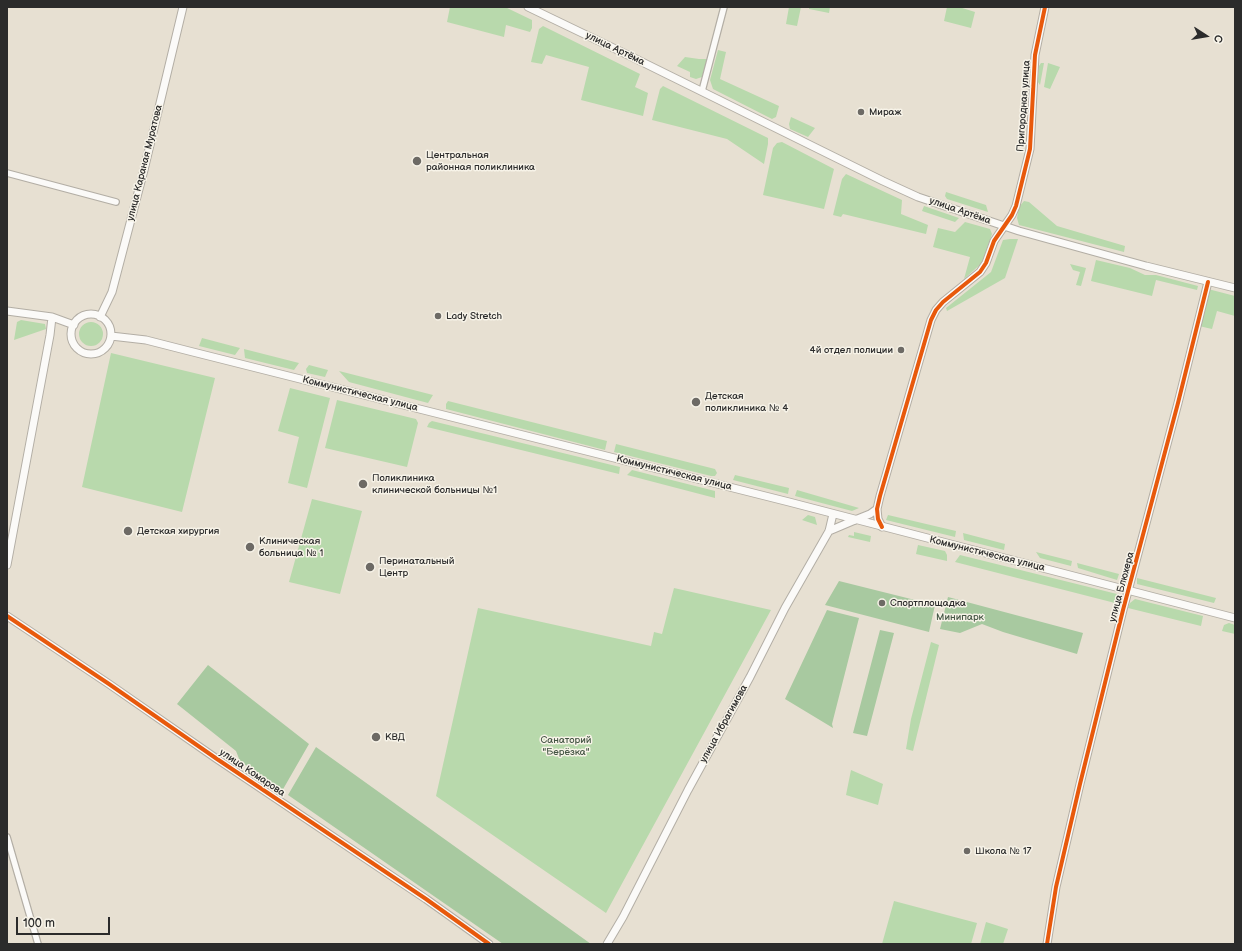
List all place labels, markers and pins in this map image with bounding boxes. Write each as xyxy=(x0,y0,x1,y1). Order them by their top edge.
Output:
place label: Мираж xyxy=(869,106,901,118)
marker: Мираж xyxy=(856,107,866,117)
place label: Центральная районная поликлиника xyxy=(426,149,535,172)
marker: Центральная районная поликлиника xyxy=(411,155,423,167)
place label: Lady Stretch xyxy=(446,310,502,322)
marker: Lady Stretch xyxy=(433,311,443,321)
place label: 4й отдел полиции xyxy=(810,344,893,356)
marker: 4й отдел полиции xyxy=(896,345,906,355)
place label: Детская поликлиника № 4 xyxy=(705,390,788,414)
marker: Детская поликлиника № 4 xyxy=(690,396,702,408)
place label: Поликлиника клинической больницы №1 xyxy=(372,472,497,496)
marker: Поликлиника клинической больницы №1 xyxy=(357,478,369,490)
marker: Детская хирургия xyxy=(122,525,134,537)
place label: Детская хирургия xyxy=(137,525,219,537)
place label: Клиническая больница № 1 xyxy=(259,535,323,558)
marker: Клиническая больница № 1 xyxy=(244,541,256,553)
place label: Перинатальный Центр xyxy=(379,555,454,578)
marker: Перинатальный Центр xyxy=(364,561,376,573)
place label: Спортплощадка xyxy=(890,597,966,609)
marker: Спортплощадка xyxy=(877,598,887,608)
marker: КВД xyxy=(370,731,382,743)
place label: КВД xyxy=(385,731,405,743)
place label: Школа № 17 xyxy=(975,845,1031,857)
marker: Школа № 17 xyxy=(962,846,972,856)

